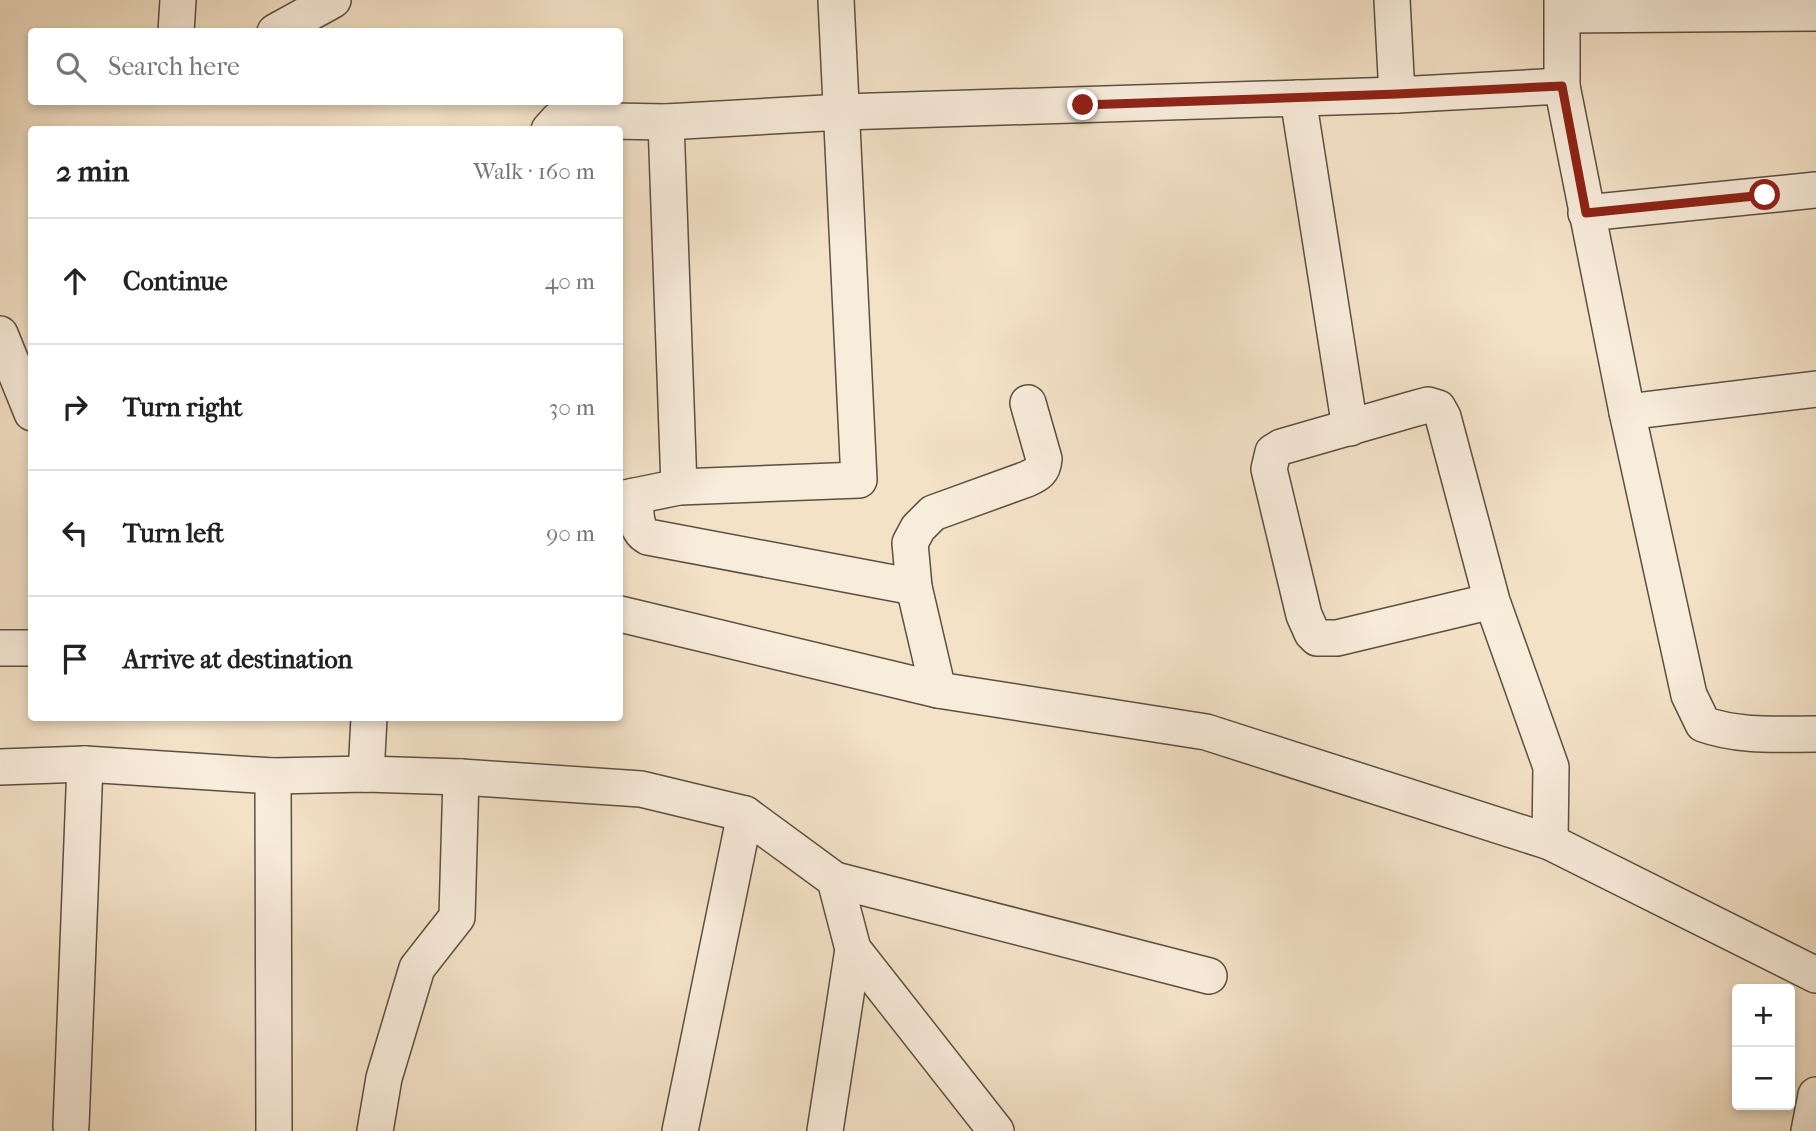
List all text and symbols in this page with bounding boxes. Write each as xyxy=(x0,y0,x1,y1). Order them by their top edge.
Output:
search box xyxy=(28,28,623,105)
icon: search xyxy=(52,48,90,86)
text: Search here xyxy=(108,51,240,82)
route end xyxy=(1067,89,1098,120)
text: 2 min xyxy=(56,154,129,189)
text: Walk · 160 m xyxy=(473,158,595,185)
route start xyxy=(1749,179,1780,210)
icon: ahead xyxy=(56,262,94,300)
text: Continue xyxy=(123,266,228,297)
text: 40 m xyxy=(545,268,595,295)
icon: right xyxy=(56,388,94,426)
text: Turn right xyxy=(123,392,243,423)
text: 30 m xyxy=(549,394,595,421)
icon: left xyxy=(56,514,94,552)
text: Turn left xyxy=(123,518,224,549)
text: 90 m xyxy=(546,520,595,547)
icon: arrive xyxy=(56,640,94,678)
text: Arrive at destination xyxy=(123,644,353,675)
map controls xyxy=(1732,984,1795,1110)
button: + xyxy=(1732,984,1795,1047)
button: − xyxy=(1732,1047,1795,1110)

